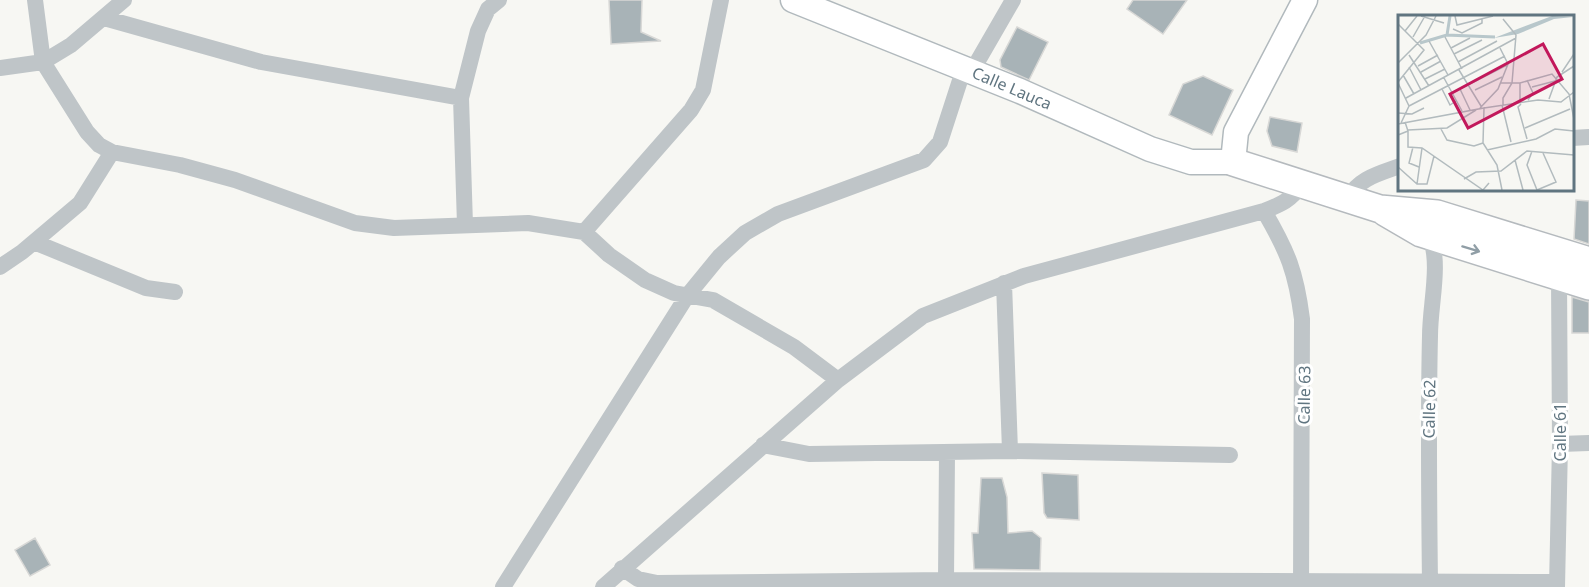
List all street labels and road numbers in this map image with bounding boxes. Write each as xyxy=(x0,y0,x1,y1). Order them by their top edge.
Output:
street label: Calle Lauca xyxy=(969,61,1055,115)
street label: Calle 63 xyxy=(1292,365,1316,425)
street label: Calle 62 xyxy=(1417,379,1441,439)
street label: Calle 61 xyxy=(1549,403,1571,461)

